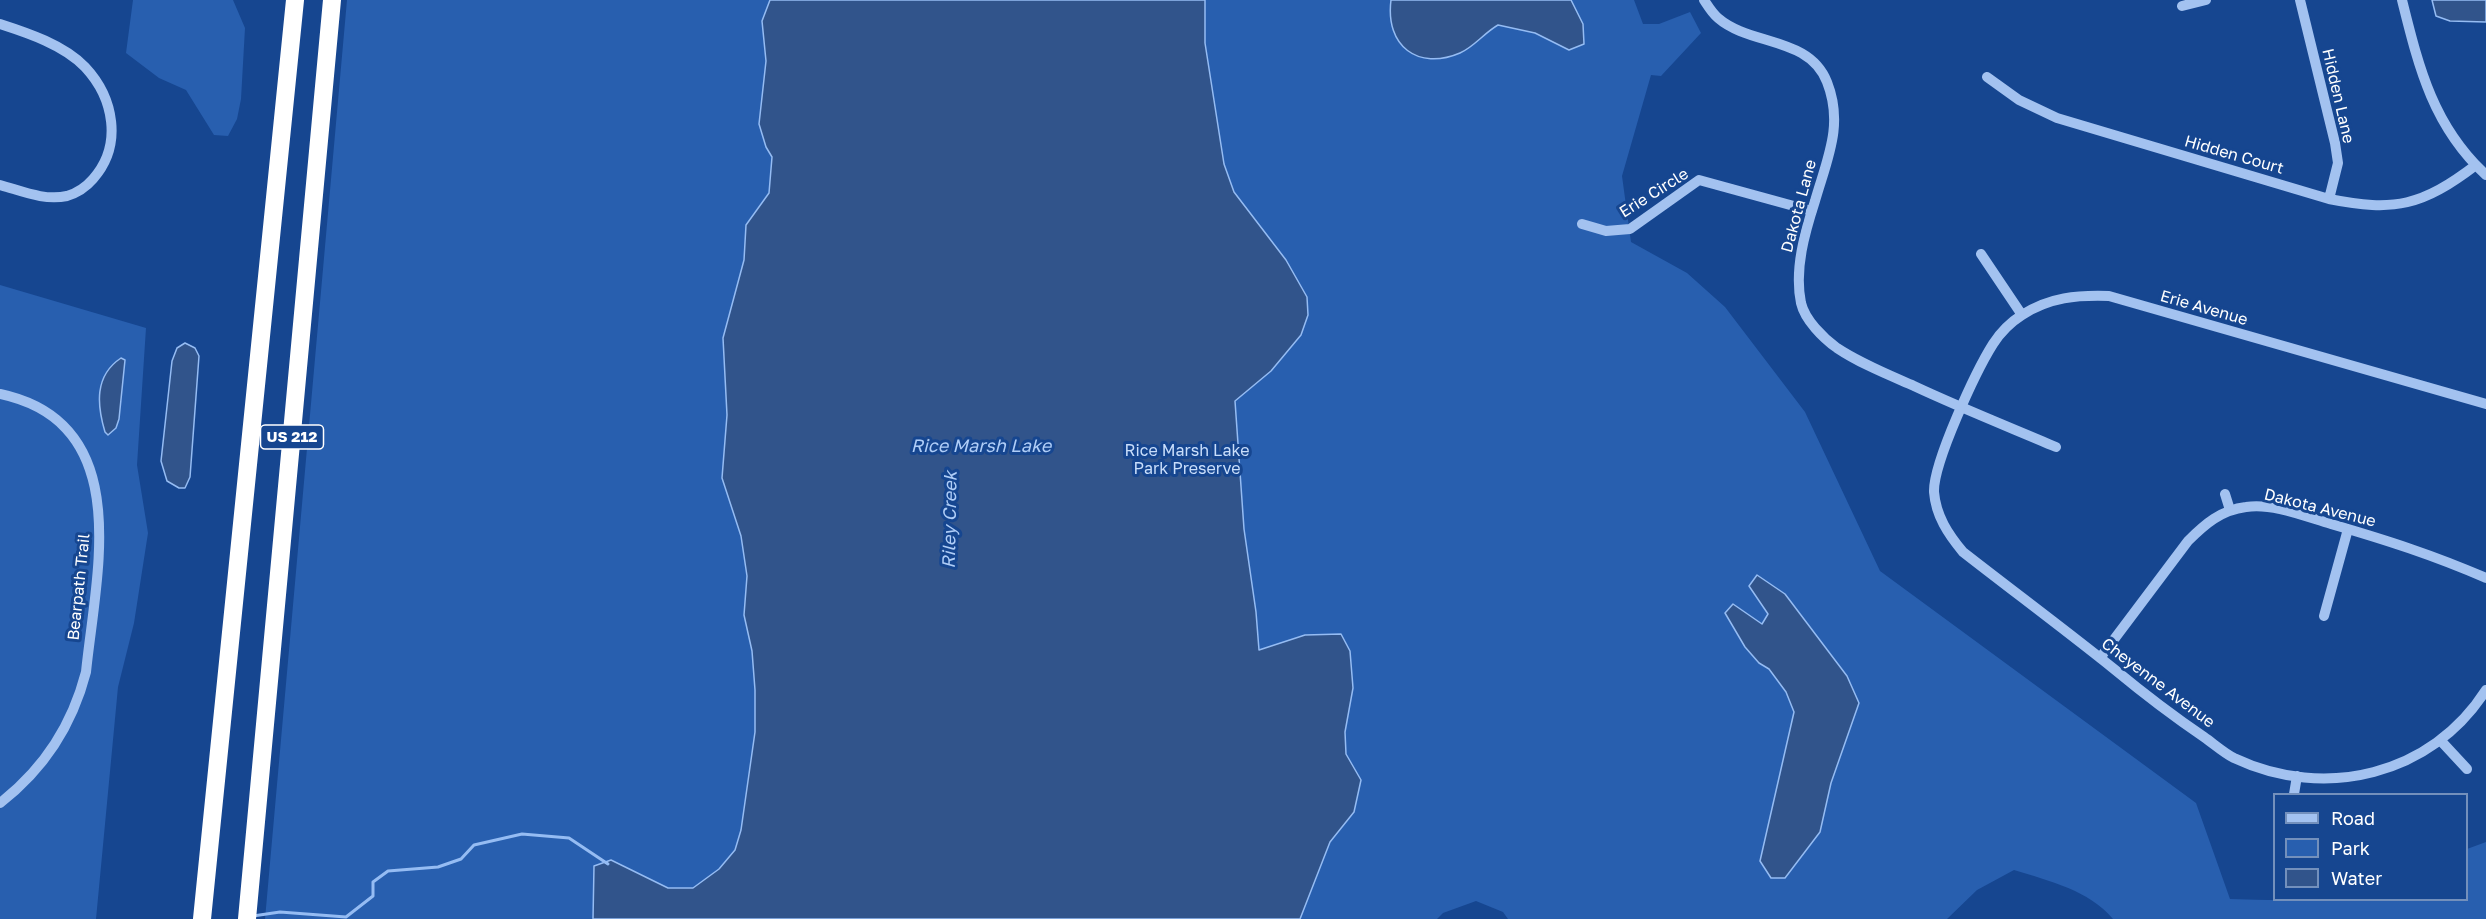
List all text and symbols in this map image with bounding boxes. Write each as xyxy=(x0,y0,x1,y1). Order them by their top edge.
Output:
street label: Hidden Lane xyxy=(2318,47,2358,145)
street label: Hidden Court xyxy=(2182,132,2286,178)
street label: Dakota Lane xyxy=(1777,157,1821,255)
street label: Erie Circle xyxy=(1616,164,1692,222)
street label: Erie Avenue xyxy=(2158,286,2250,330)
road number: US 212 xyxy=(260,425,324,449)
water label: Rice Marsh Lake xyxy=(911,435,1051,457)
park label: Rice Marsh Lake Park Preserve xyxy=(1125,441,1249,479)
water label: Riley Creek xyxy=(938,471,962,569)
street label: Dakota Avenue xyxy=(2262,485,2378,531)
street label: Bearpath Trail xyxy=(64,533,94,641)
street label: Cheyenne Avenue xyxy=(2098,634,2218,732)
legend xyxy=(2273,793,2468,901)
text: Road xyxy=(2331,807,2375,829)
text: Park xyxy=(2331,837,2370,859)
text: Water xyxy=(2331,867,2382,889)

